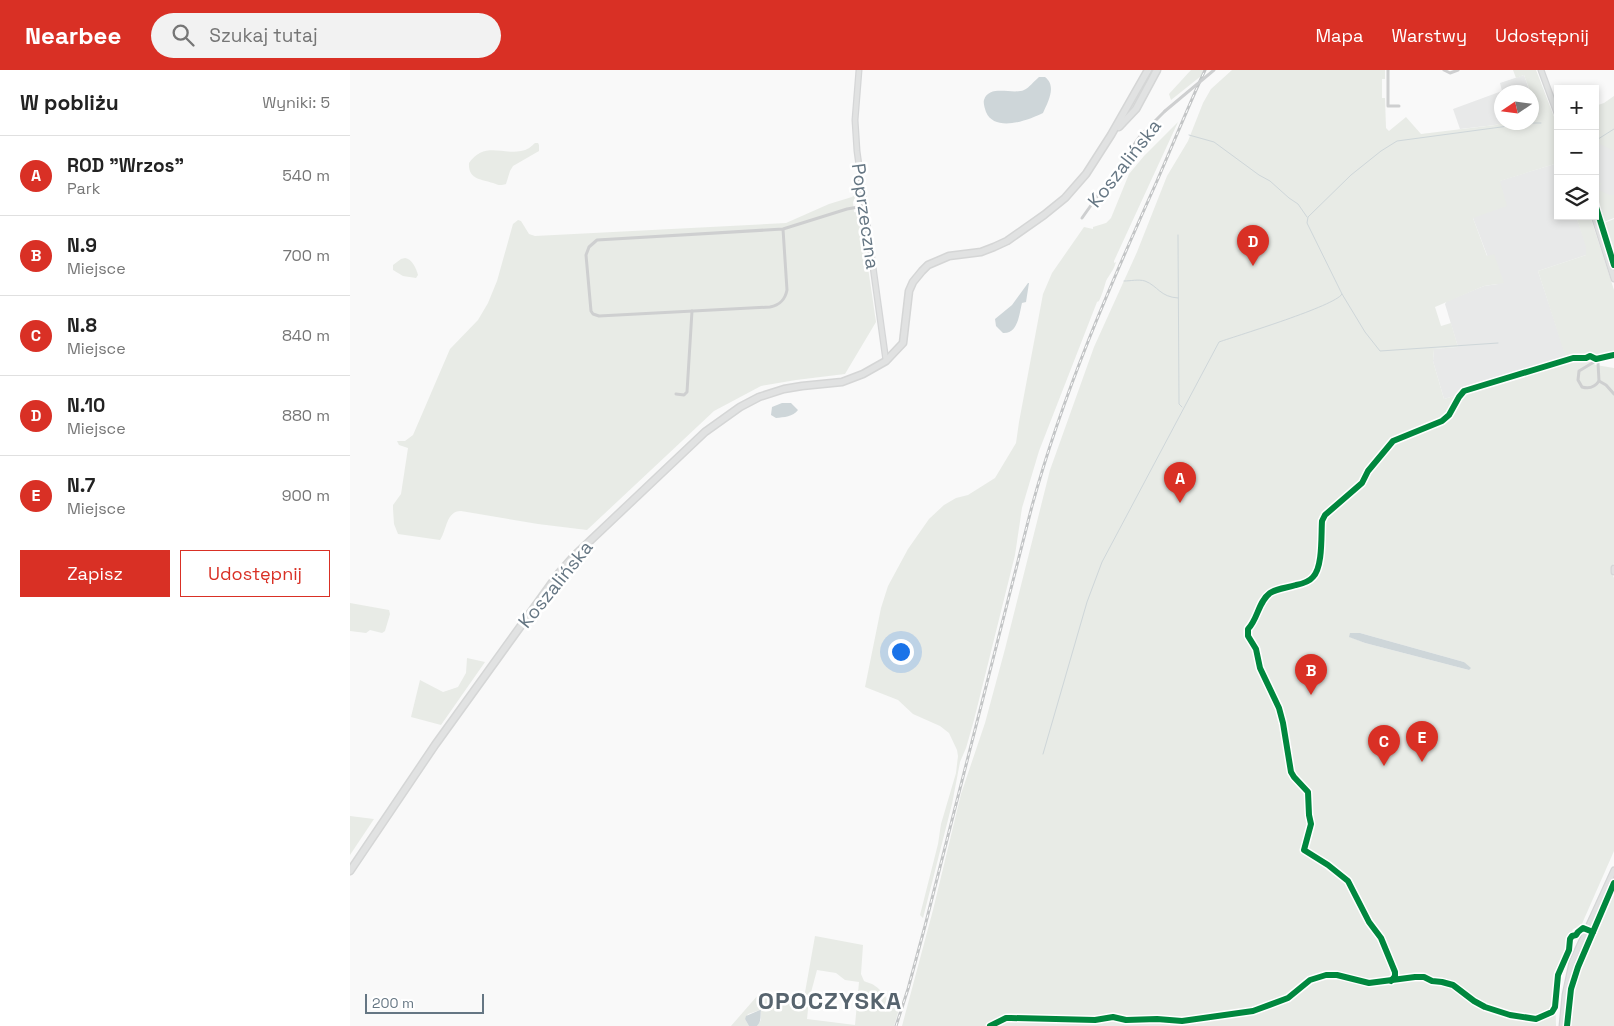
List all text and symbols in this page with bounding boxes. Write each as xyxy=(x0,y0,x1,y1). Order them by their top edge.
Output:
search box xyxy=(151,13,501,58)
text: Nearbee xyxy=(25,20,121,51)
icon: search xyxy=(169,21,197,49)
text: Szukaj tutaj xyxy=(209,23,318,48)
text: Mapa xyxy=(1316,24,1363,47)
text: Warstwy xyxy=(1391,24,1467,47)
text: Udostępnij xyxy=(1495,24,1589,47)
north arrow xyxy=(1494,85,1539,130)
map controls xyxy=(1554,85,1599,220)
button: + xyxy=(1554,85,1599,130)
text: W pobliżu xyxy=(20,89,119,116)
text: Wyniki: 5 xyxy=(262,92,330,113)
street label: Koszalińska xyxy=(1082,114,1167,213)
button: − xyxy=(1554,130,1599,175)
text: ROD "Wrzos" xyxy=(67,153,184,178)
street label: Poprzeczna xyxy=(846,162,885,271)
text: A xyxy=(31,165,41,186)
text: 540 m xyxy=(282,165,330,186)
button: layers xyxy=(1554,175,1599,220)
text: Park xyxy=(67,178,100,199)
pin: D xyxy=(1237,225,1269,266)
text: N.9 xyxy=(67,233,97,258)
text: B xyxy=(31,245,41,266)
text: 700 m xyxy=(283,245,330,266)
text: Miejsce xyxy=(67,258,126,279)
text: N.8 xyxy=(67,313,97,338)
text: C xyxy=(31,325,41,346)
text: 840 m xyxy=(282,325,330,346)
text: Miejsce xyxy=(67,338,126,359)
text: N.10 xyxy=(67,393,105,418)
text: D xyxy=(31,405,41,426)
text: 880 m xyxy=(282,405,330,426)
text: Miejsce xyxy=(67,418,126,439)
pin: A xyxy=(1164,462,1196,503)
text: N.7 xyxy=(67,473,95,498)
text: E xyxy=(32,485,40,506)
text: 900 m xyxy=(282,485,330,506)
text: Miejsce xyxy=(67,498,126,519)
street label: Koszalińska xyxy=(512,535,598,633)
button: Zapisz xyxy=(20,550,170,597)
button: Udostępnij xyxy=(180,550,330,597)
your location xyxy=(888,639,914,665)
pin: B xyxy=(1295,654,1327,695)
pin: E xyxy=(1406,721,1438,762)
pin: C xyxy=(1368,725,1400,766)
district label: OPOCZYSKA xyxy=(758,985,902,1016)
scale bar xyxy=(365,991,484,1014)
text: 200 m xyxy=(372,994,414,1012)

